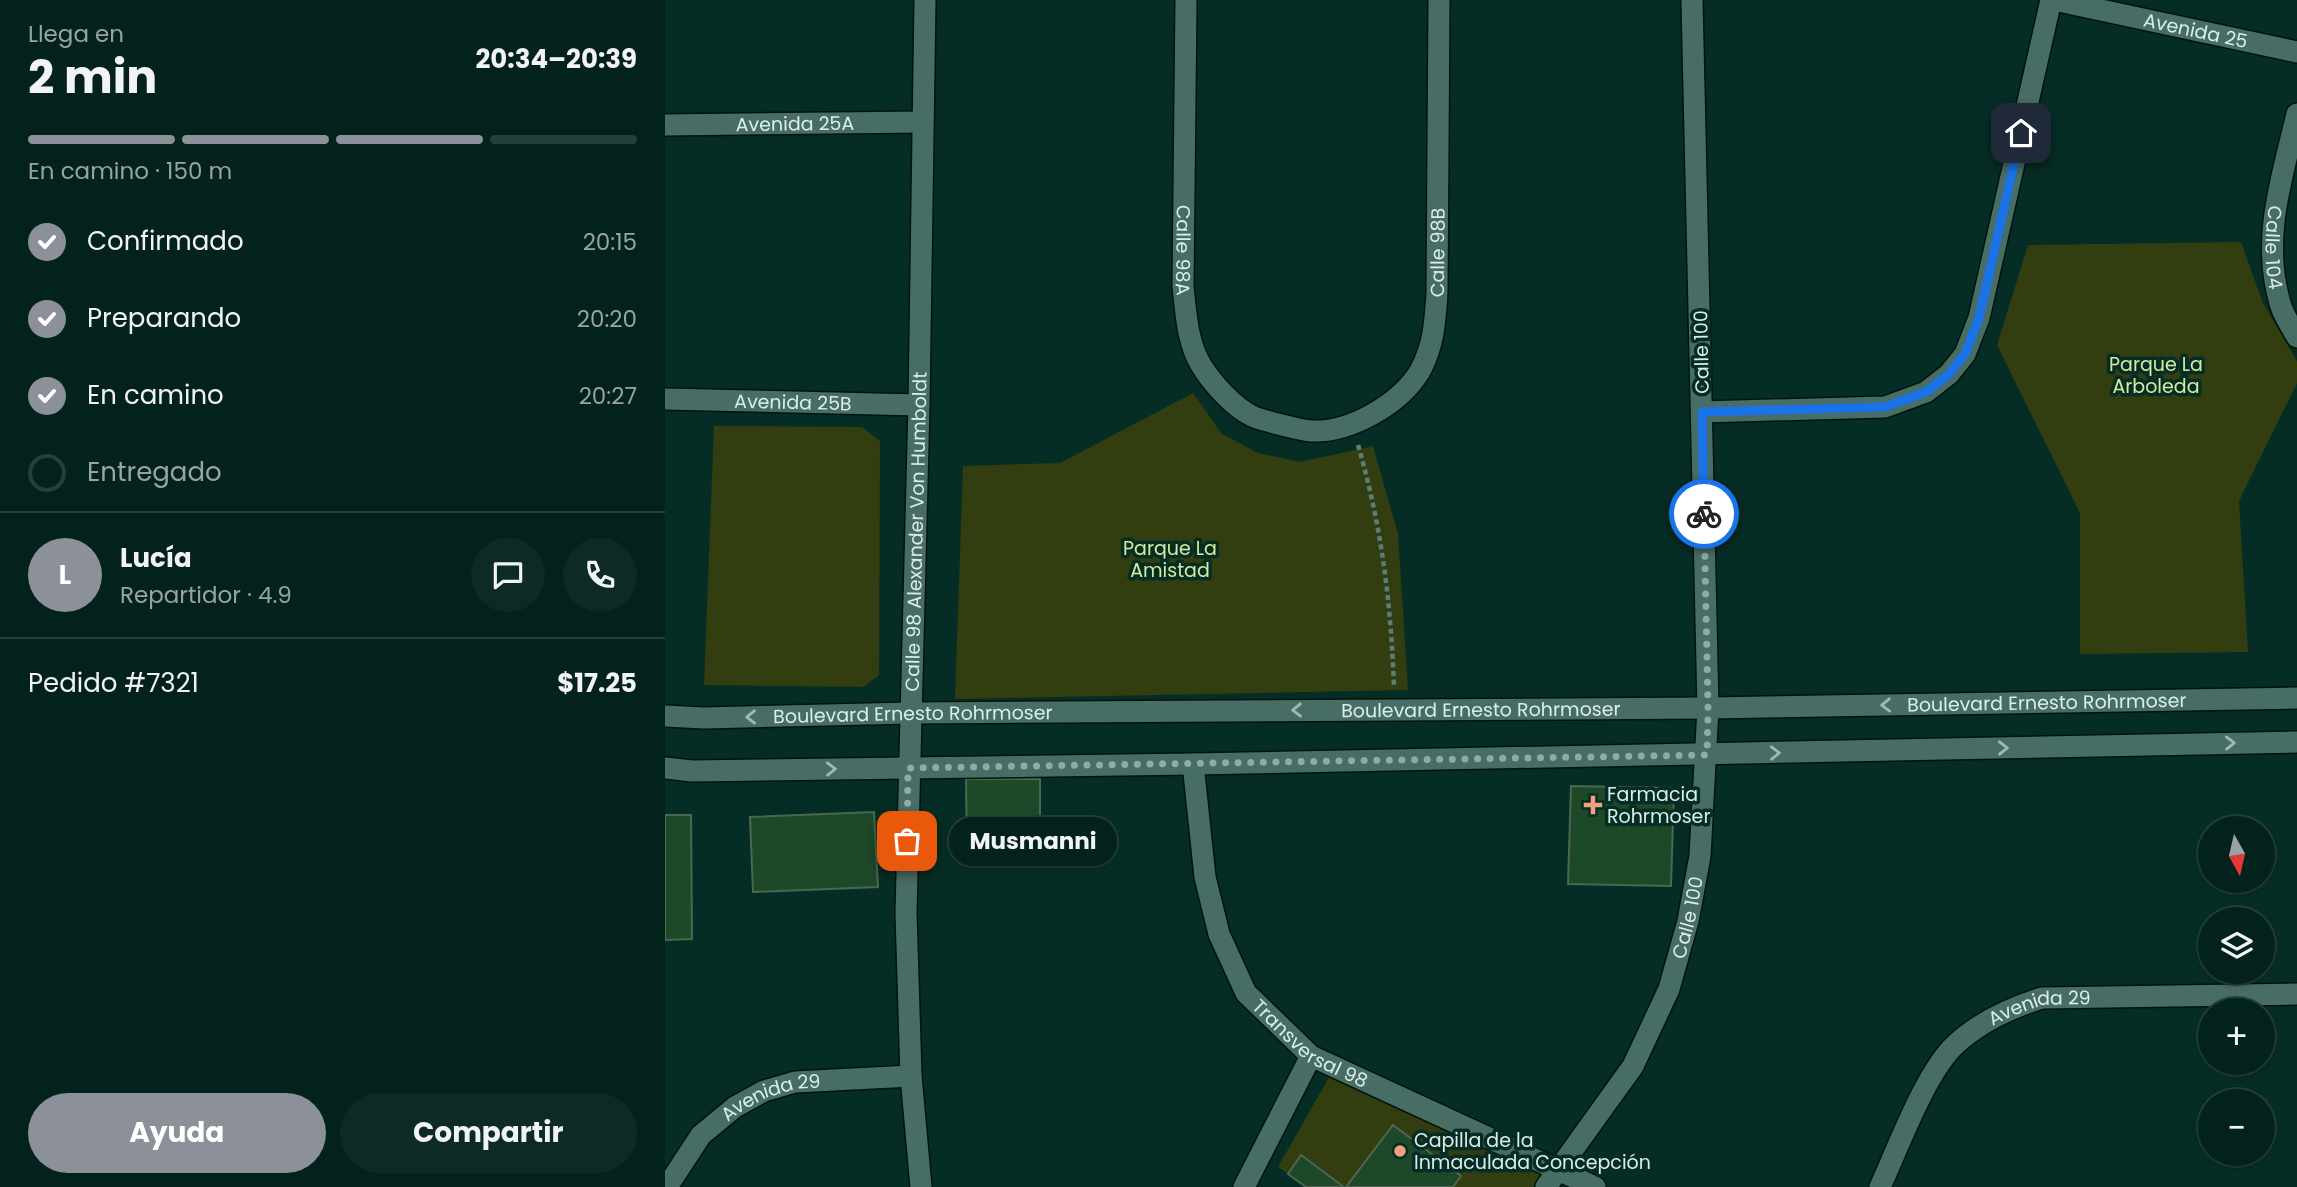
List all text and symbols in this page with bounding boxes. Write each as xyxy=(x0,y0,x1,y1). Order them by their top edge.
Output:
street label: Avenida 25 xyxy=(2141,7,2250,55)
text: Llega en xyxy=(28,18,124,50)
text: 20:34–20:39 xyxy=(476,41,637,77)
text: 2 min xyxy=(28,45,157,109)
pin xyxy=(1991,103,2051,163)
street label: Avenida 25A xyxy=(736,110,855,138)
icon: home xyxy=(2002,114,2040,152)
text: En camino · 150 m xyxy=(28,155,232,187)
street label: Calle 104 xyxy=(2258,204,2289,292)
street label: Calle 98A xyxy=(1169,205,1197,297)
street label: Calle 98B xyxy=(1424,208,1452,297)
icon: check xyxy=(28,223,66,261)
text: Confirmado xyxy=(87,223,244,259)
text: 20:15 xyxy=(583,226,637,258)
icon: check xyxy=(28,300,66,338)
text: Preparando xyxy=(87,300,241,336)
text: 20:20 xyxy=(577,303,637,335)
street label: Calle 100 xyxy=(1687,310,1716,394)
park label: Parque La Arboleda xyxy=(2109,351,2203,400)
street label: Calle 98 Alexander Von Humboldt xyxy=(899,372,933,692)
icon: check xyxy=(28,377,66,415)
text: En camino xyxy=(87,377,224,413)
text: 20:27 xyxy=(579,380,637,412)
street label: Avenida 25B xyxy=(734,388,852,417)
text: Entregado xyxy=(87,454,222,490)
courier xyxy=(1669,479,1739,549)
icon: bike xyxy=(1685,495,1723,533)
park label: Parque La Amistad xyxy=(1123,535,1217,584)
button: chat xyxy=(471,538,545,612)
button: phone xyxy=(563,538,637,612)
text: Lucía xyxy=(120,540,192,576)
text: L xyxy=(59,557,71,593)
text: Repartidor · 4.9 xyxy=(120,579,292,611)
text: Pedido #7321 xyxy=(28,665,199,701)
text: $17.25 xyxy=(557,665,637,701)
street label: Boulevard Ernesto Rohrmoser xyxy=(1907,687,2187,719)
street label: Boulevard Ernesto Rohrmoser xyxy=(1341,696,1621,724)
one-way arrow xyxy=(1880,697,1891,713)
street label: Boulevard Ernesto Rohrmoser xyxy=(773,699,1053,730)
one-way arrow xyxy=(1291,702,1302,718)
one-way arrow xyxy=(745,709,756,725)
one-way arrow xyxy=(2225,736,2236,751)
one-way arrow xyxy=(1997,741,2008,756)
one-way arrow xyxy=(1770,746,1781,761)
one-way arrow xyxy=(826,761,837,777)
place label: Farmacia Rohrmoser xyxy=(1607,781,1710,830)
marker: Farmacia Rohrmoser xyxy=(1585,797,1601,813)
pin xyxy=(877,811,937,871)
callout: Musmanni xyxy=(949,816,1117,866)
north arrow xyxy=(2198,816,2275,892)
map controls xyxy=(2198,816,2275,1166)
icon: bag xyxy=(888,822,926,860)
text: Musmanni xyxy=(969,825,1097,857)
street label: Calle 100 xyxy=(1665,874,1710,962)
button: layers xyxy=(2198,907,2275,984)
street label: Avenida 29 xyxy=(1983,984,2091,1032)
street label: Transversal 98 xyxy=(1246,993,1372,1094)
button: + xyxy=(2198,998,2275,1075)
street label: Avenida 29 xyxy=(715,1068,821,1127)
button: − xyxy=(2198,1089,2275,1166)
button: Ayuda xyxy=(28,1093,326,1173)
button: Compartir xyxy=(340,1093,637,1173)
place label: Capilla de la Inmaculada Concepción xyxy=(1414,1127,1651,1176)
marker: Capilla de la Inmaculada Concepción xyxy=(1392,1143,1408,1159)

